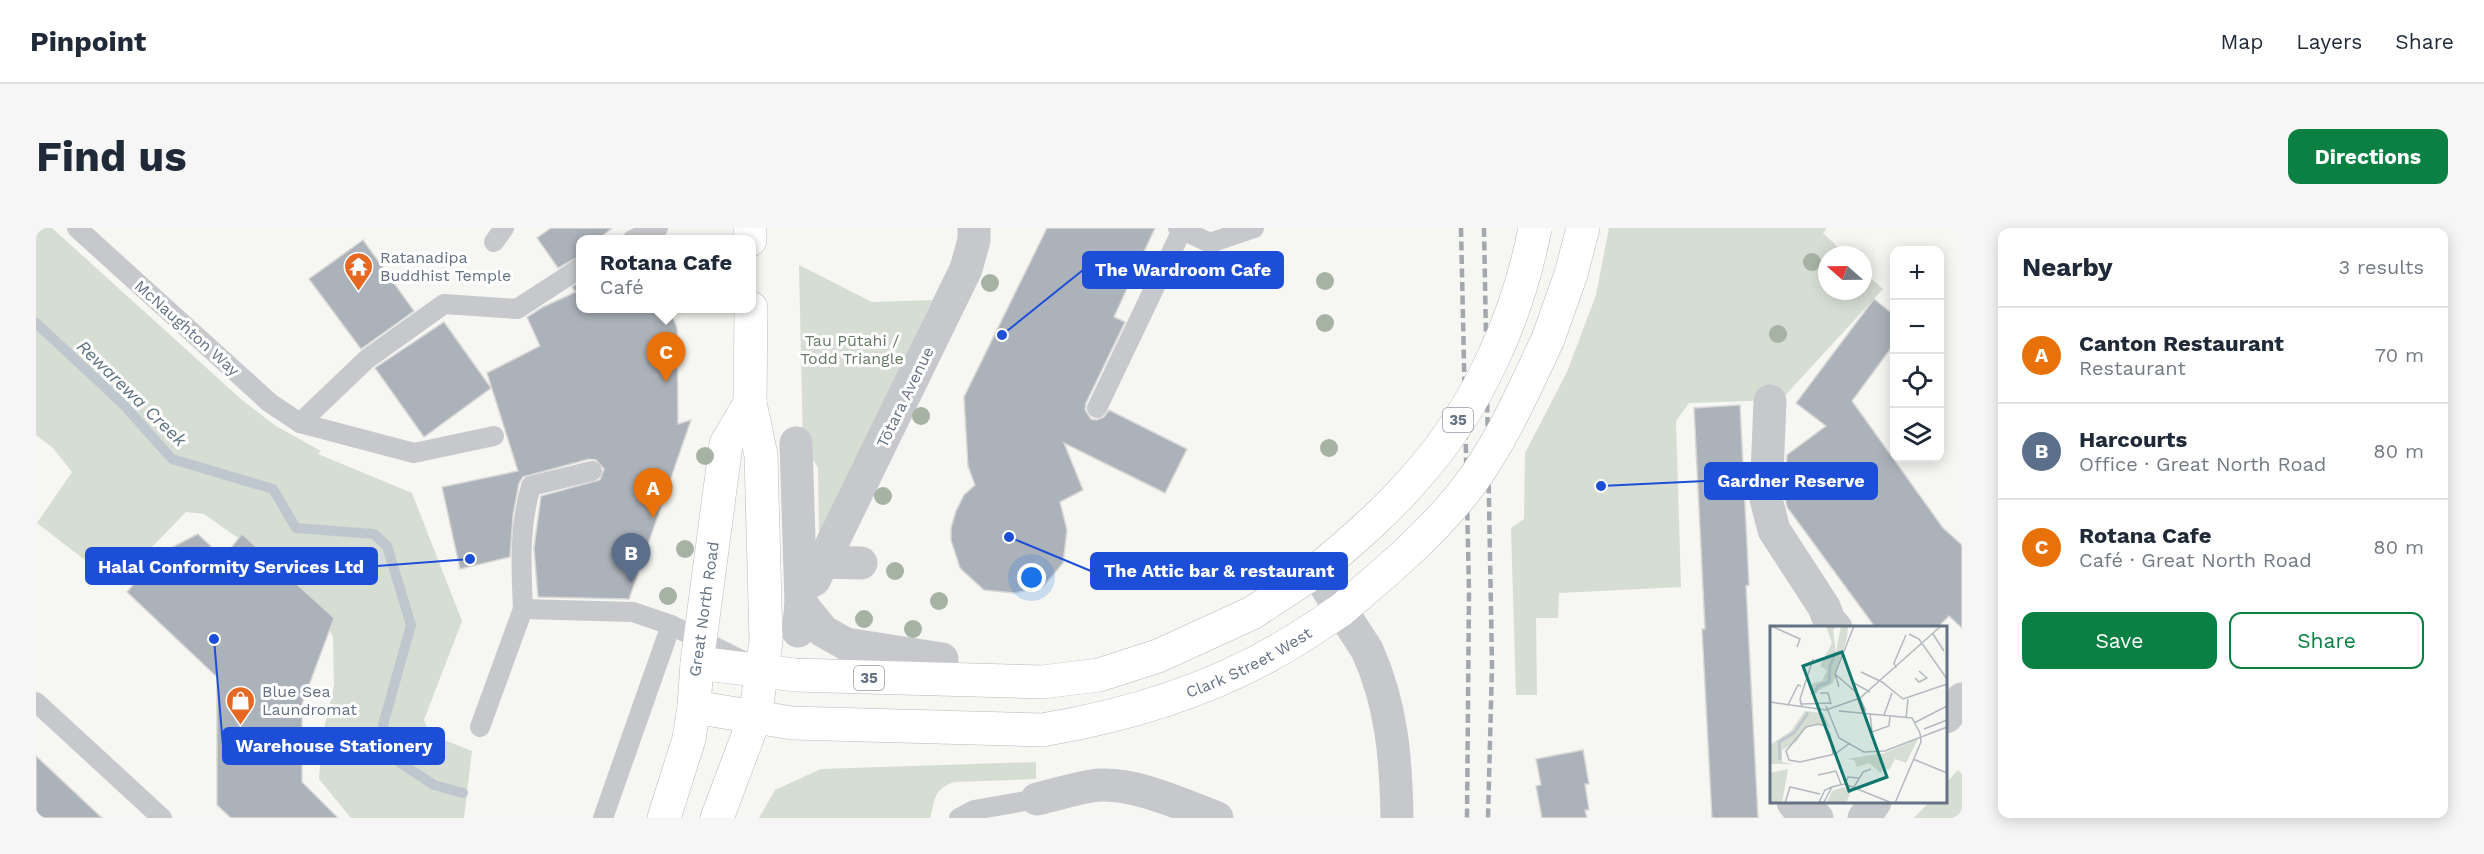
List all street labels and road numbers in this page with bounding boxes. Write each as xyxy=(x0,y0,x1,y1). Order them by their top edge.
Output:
street label: McNaughton Way xyxy=(131,276,244,380)
street label: Tōtara Avenue xyxy=(872,344,938,450)
road number: 35 xyxy=(1443,408,1473,432)
street label: Great North Road xyxy=(685,540,723,678)
street label: Clark Street West xyxy=(1183,623,1315,701)
road number: 35 xyxy=(854,666,884,690)

